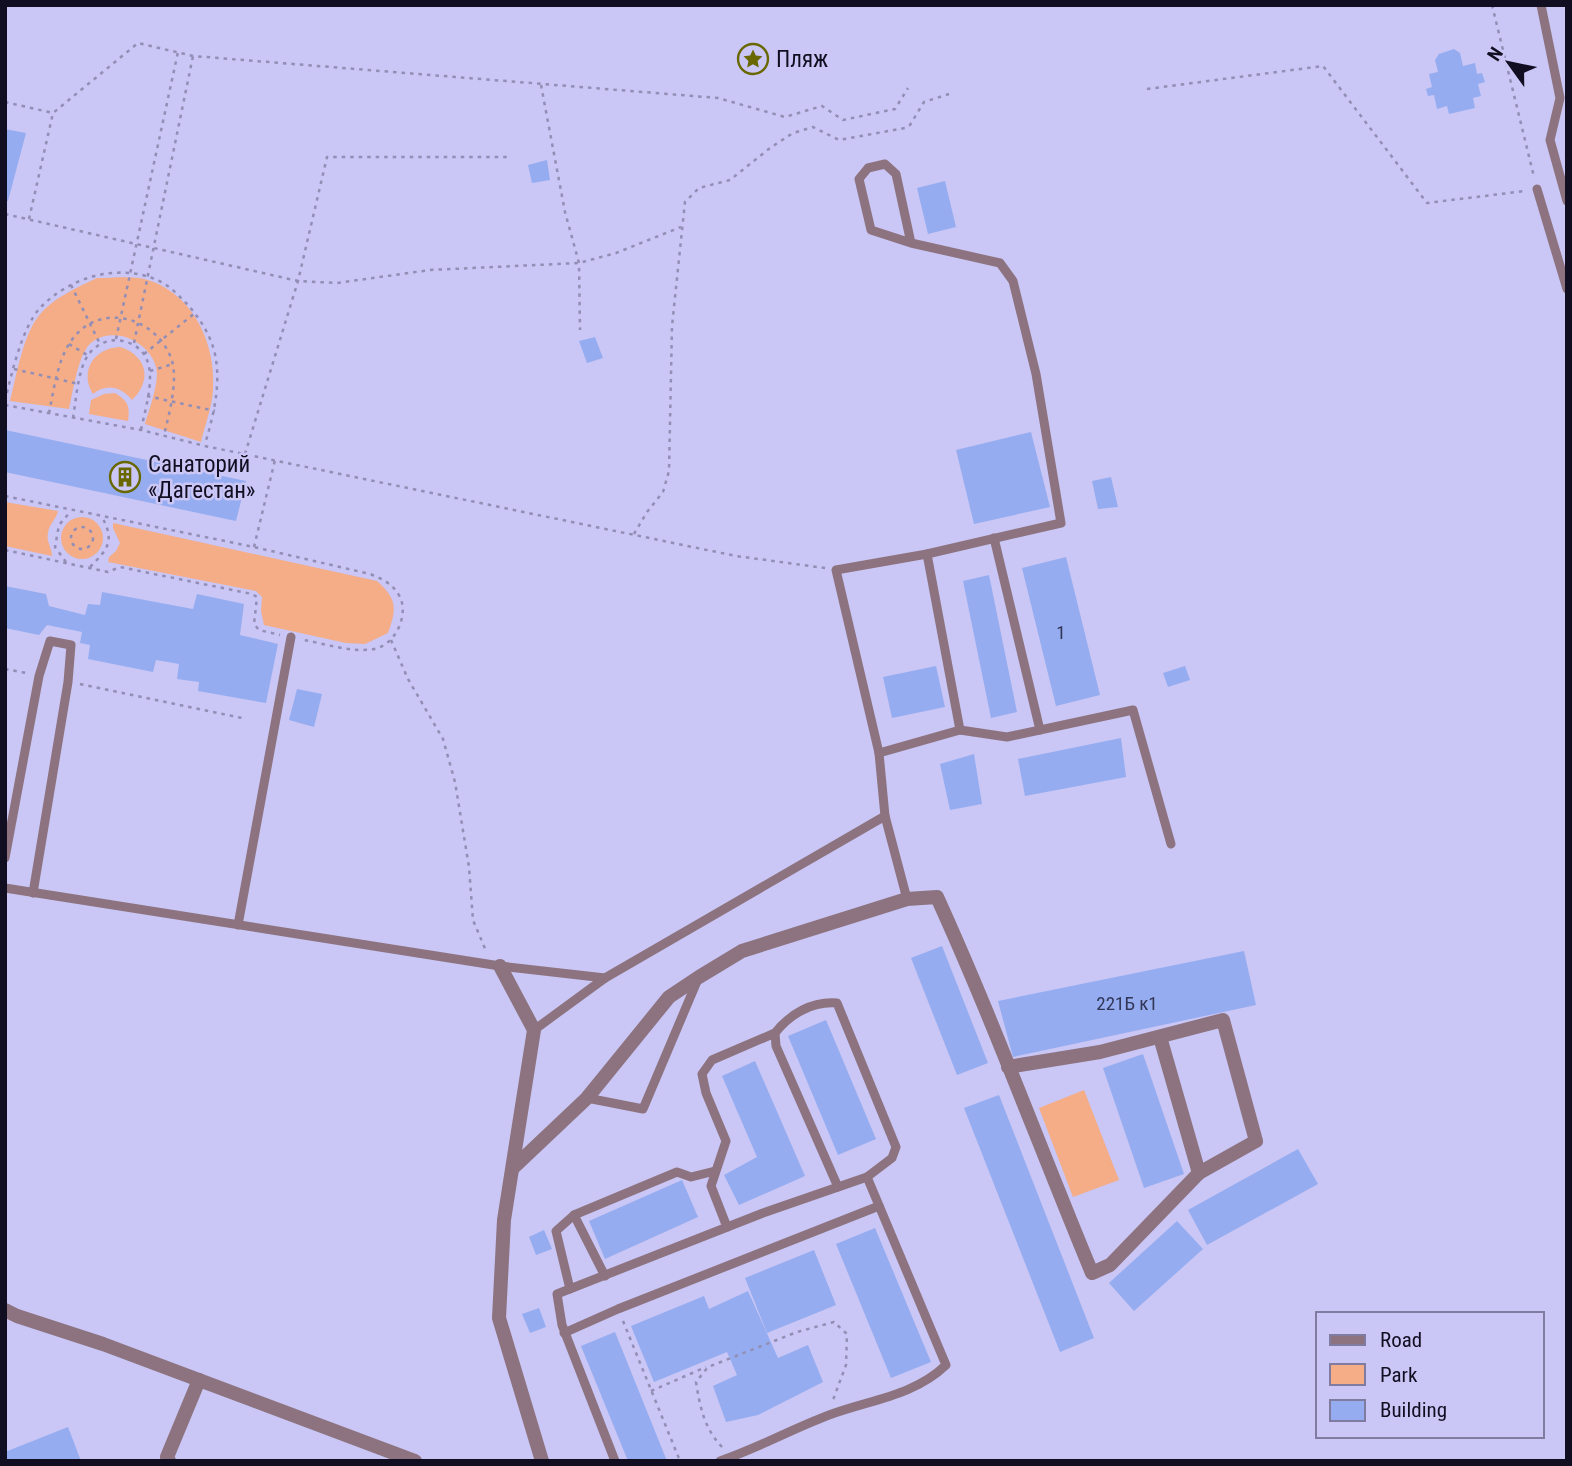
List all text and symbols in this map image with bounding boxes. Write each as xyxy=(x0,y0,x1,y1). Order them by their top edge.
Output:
north arrow xyxy=(1474,28,1544,98)
place icon: Пляж xyxy=(736,42,770,76)
text: N xyxy=(1482,43,1508,65)
place label: Пляж xyxy=(776,46,828,73)
place label: Санаторий «Дагестан» xyxy=(148,451,255,504)
building icon: Санаторий «Дагестан» xyxy=(108,460,142,494)
house number: 1 xyxy=(1056,621,1066,644)
house number: 221Б к1 xyxy=(1096,992,1158,1015)
legend xyxy=(1316,1312,1544,1438)
text: Road xyxy=(1380,1328,1422,1352)
text: Park xyxy=(1380,1363,1418,1387)
text: Building xyxy=(1380,1398,1447,1422)

